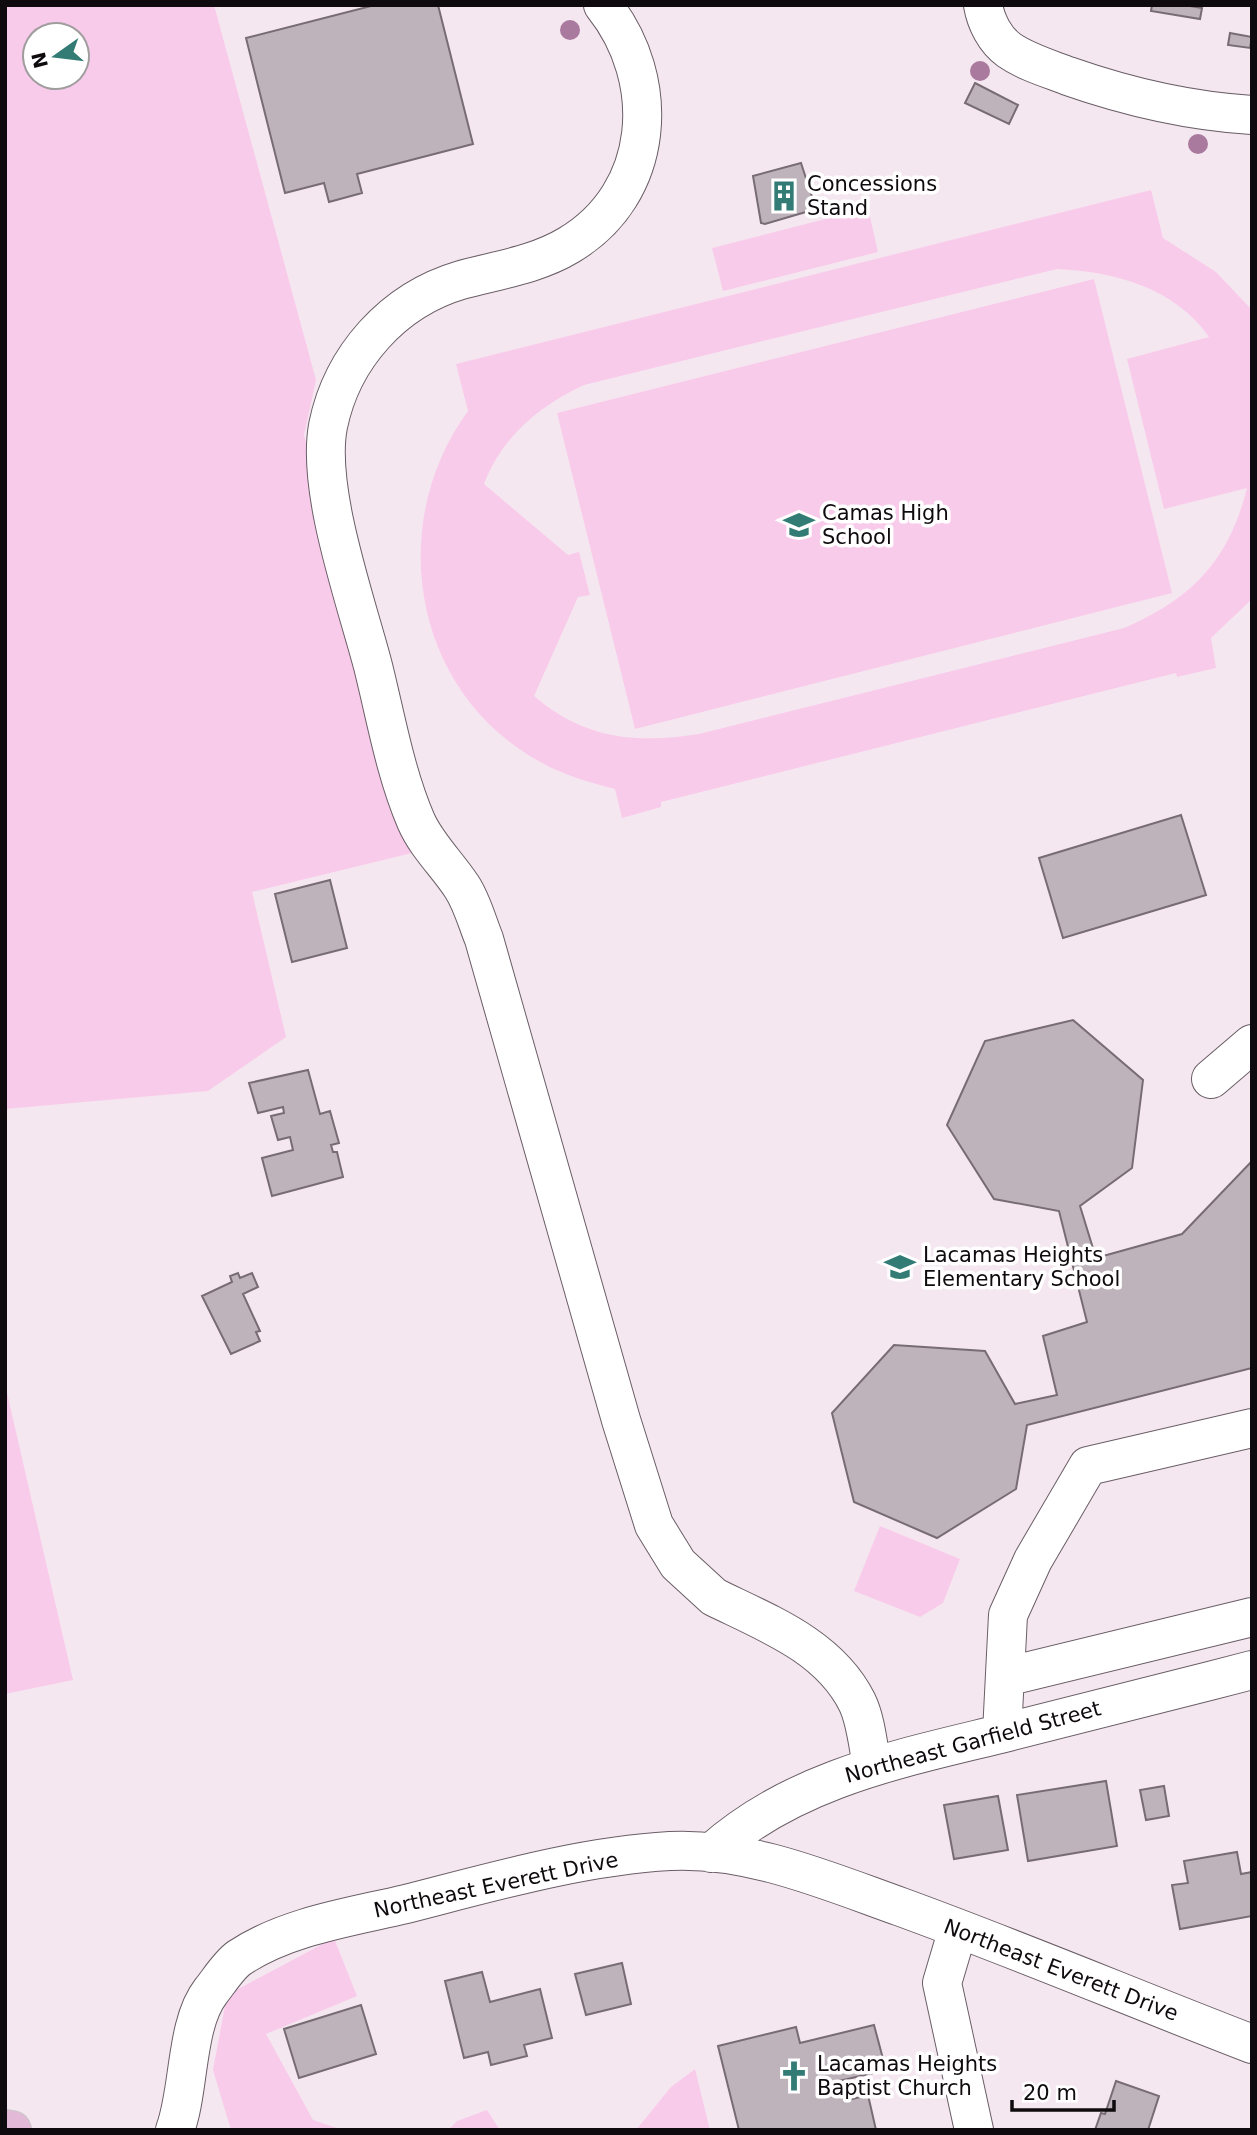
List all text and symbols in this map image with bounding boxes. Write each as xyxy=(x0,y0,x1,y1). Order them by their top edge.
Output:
north arrow xyxy=(21,21,91,91)
text: N xyxy=(27,50,52,70)
place label: Concessions Stand xyxy=(807,172,937,220)
building icon: Concessions Stand xyxy=(767,179,801,213)
place label: Camas High School xyxy=(822,501,949,549)
school or university icon: Camas High School xyxy=(782,508,816,542)
place label: Lacamas Heights Elementary School xyxy=(923,1243,1120,1291)
school or university icon: Lacamas Heights Elementary School xyxy=(883,1250,917,1284)
street label: Northeast Garfield Street xyxy=(842,1696,1104,1788)
street label: Northeast Everett Drive xyxy=(372,1847,620,1923)
street label: Northeast Everett Drive xyxy=(940,1914,1182,2026)
place label: Lacamas Heights Baptist Church xyxy=(817,2052,997,2100)
church icon: Lacamas Heights Baptist Church xyxy=(777,2059,811,2093)
scale bar xyxy=(1012,2068,1114,2112)
text: 20 m xyxy=(1023,2081,1077,2105)

